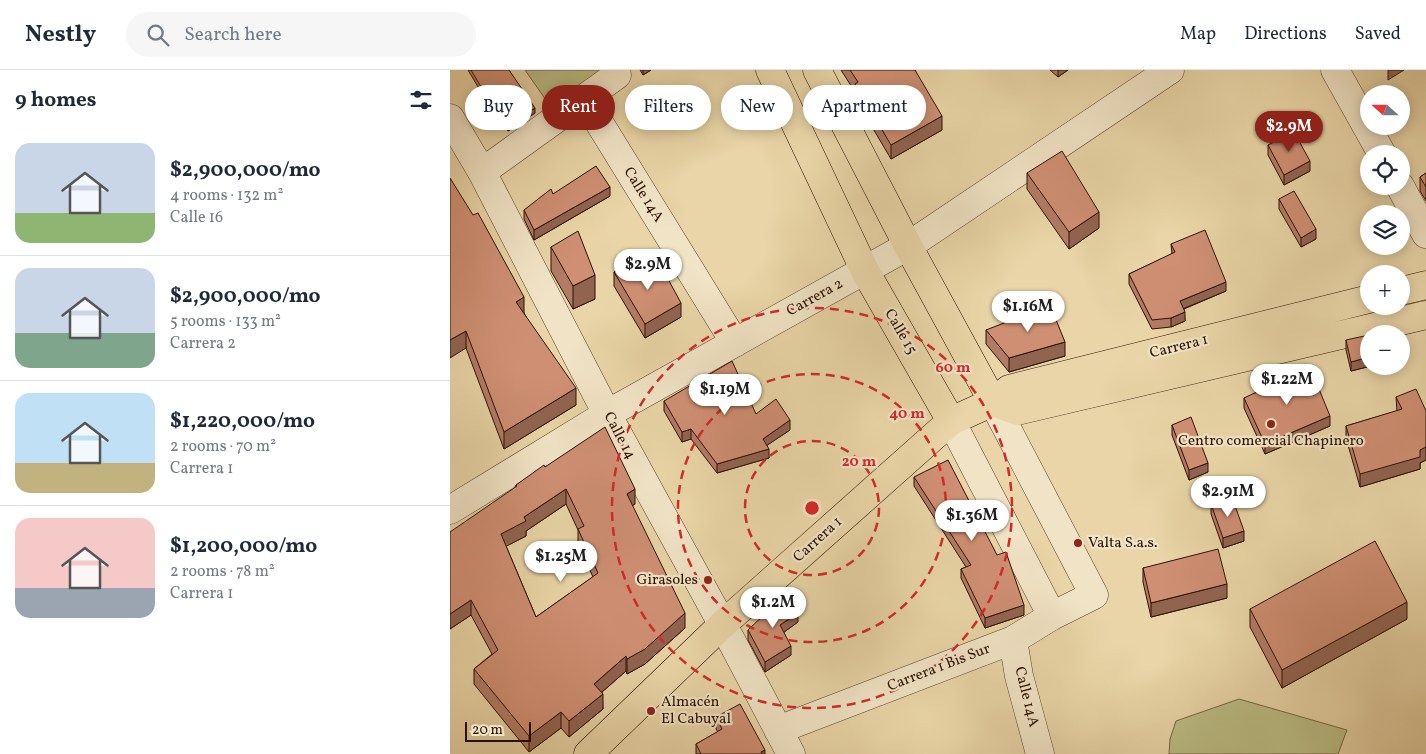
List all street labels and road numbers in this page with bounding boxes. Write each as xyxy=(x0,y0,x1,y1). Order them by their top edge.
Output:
street label: Calle 14A xyxy=(618,163,668,227)
street label: Carrera 2 xyxy=(783,274,847,322)
street label: Calle 15 xyxy=(879,305,921,359)
street label: Carrera 1 xyxy=(1148,330,1210,364)
street label: Calle 14 xyxy=(598,409,640,464)
street label: Carrera 1 xyxy=(789,512,847,568)
street label: Carrera 1 Bis Sur xyxy=(884,639,994,697)
street label: Calle 14A xyxy=(1008,665,1044,730)

